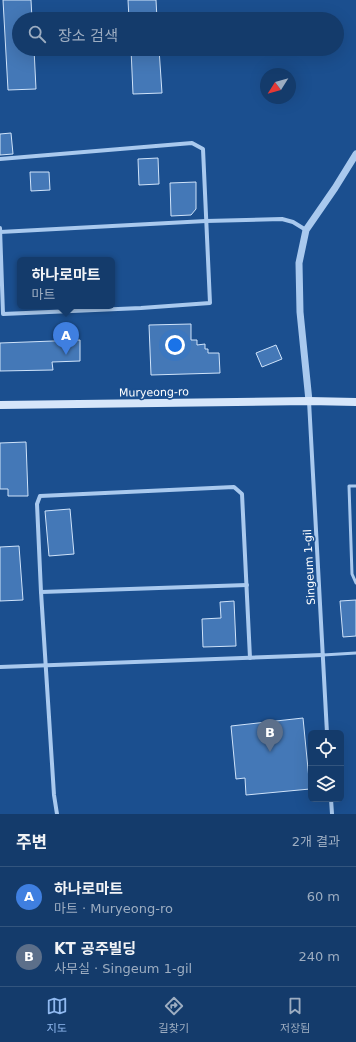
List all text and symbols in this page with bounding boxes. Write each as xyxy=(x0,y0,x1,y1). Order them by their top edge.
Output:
search box xyxy=(12,12,344,56)
icon: search xyxy=(26,23,48,45)
text: 장소 검색 xyxy=(58,27,118,45)
north arrow xyxy=(260,68,296,104)
popup xyxy=(17,257,115,309)
text: 하나로마트 xyxy=(31,266,101,284)
text: 마트 xyxy=(31,287,55,302)
pin: A xyxy=(53,322,79,355)
your location xyxy=(165,335,185,355)
street label: Muryeong-ro xyxy=(119,385,189,400)
street label: Singeum 1-gil xyxy=(301,529,318,605)
pin: B xyxy=(257,719,283,752)
map controls xyxy=(308,730,344,802)
button: locate xyxy=(308,730,344,766)
button: layers xyxy=(308,766,344,802)
text: 주변 xyxy=(16,832,47,852)
text: 2개 결과 xyxy=(292,834,340,849)
text: 하나로마트 xyxy=(54,880,123,898)
text: A xyxy=(24,889,34,904)
text: 60 m xyxy=(307,889,340,904)
text: 마트 · Muryeong-ro xyxy=(54,901,173,916)
text: KT 공주빌딩 xyxy=(54,940,136,958)
text: B xyxy=(24,949,34,964)
text: 240 m xyxy=(298,949,340,964)
text: 사무실 · Singeum 1-gil xyxy=(54,961,192,976)
tab: 지도 xyxy=(46,995,68,1035)
tab: 길찾기 xyxy=(159,995,189,1035)
tab: 저장됨 xyxy=(280,995,310,1035)

